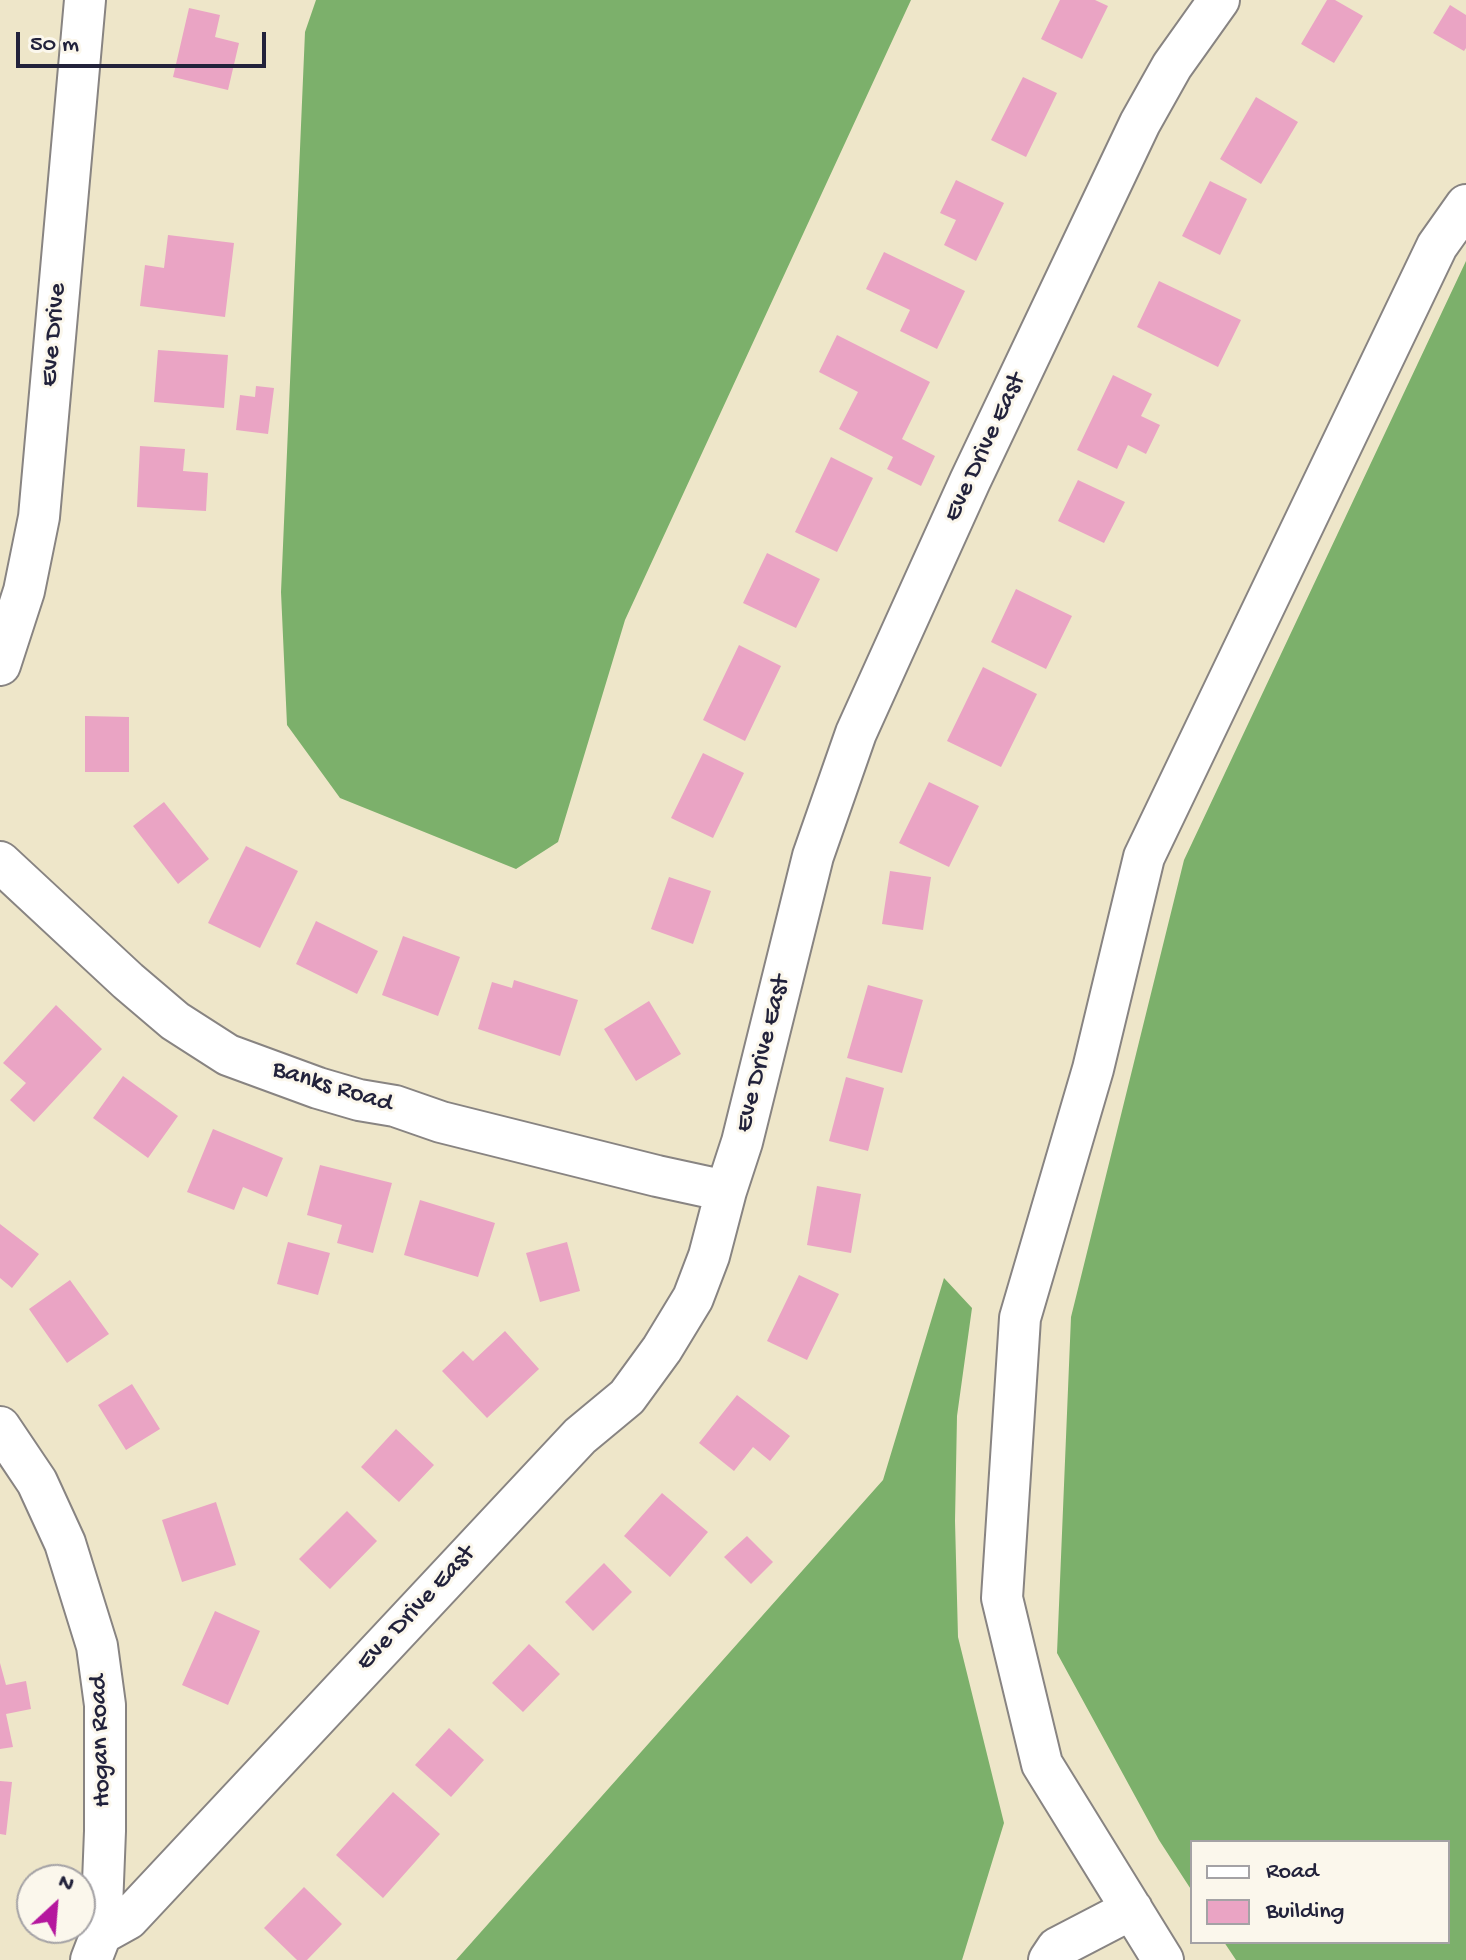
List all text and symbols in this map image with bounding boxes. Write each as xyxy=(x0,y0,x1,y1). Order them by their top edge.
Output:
scale bar xyxy=(20,16,270,66)
text: 50 m xyxy=(30,31,79,60)
street label: Eve Drive xyxy=(35,282,75,388)
street label: Eve Drive East xyxy=(938,369,1034,527)
street label: Eve Drive East xyxy=(729,972,799,1136)
street label: Banks Road xyxy=(268,1055,396,1121)
street label: Eve Drive East xyxy=(351,1540,483,1678)
street label: Hogan Road xyxy=(84,1674,120,1808)
legend xyxy=(1190,1840,1450,1944)
text: Road xyxy=(1266,1858,1318,1887)
north arrow xyxy=(16,1864,96,1944)
text: N xyxy=(53,1869,78,1899)
text: Building xyxy=(1266,1898,1344,1927)

